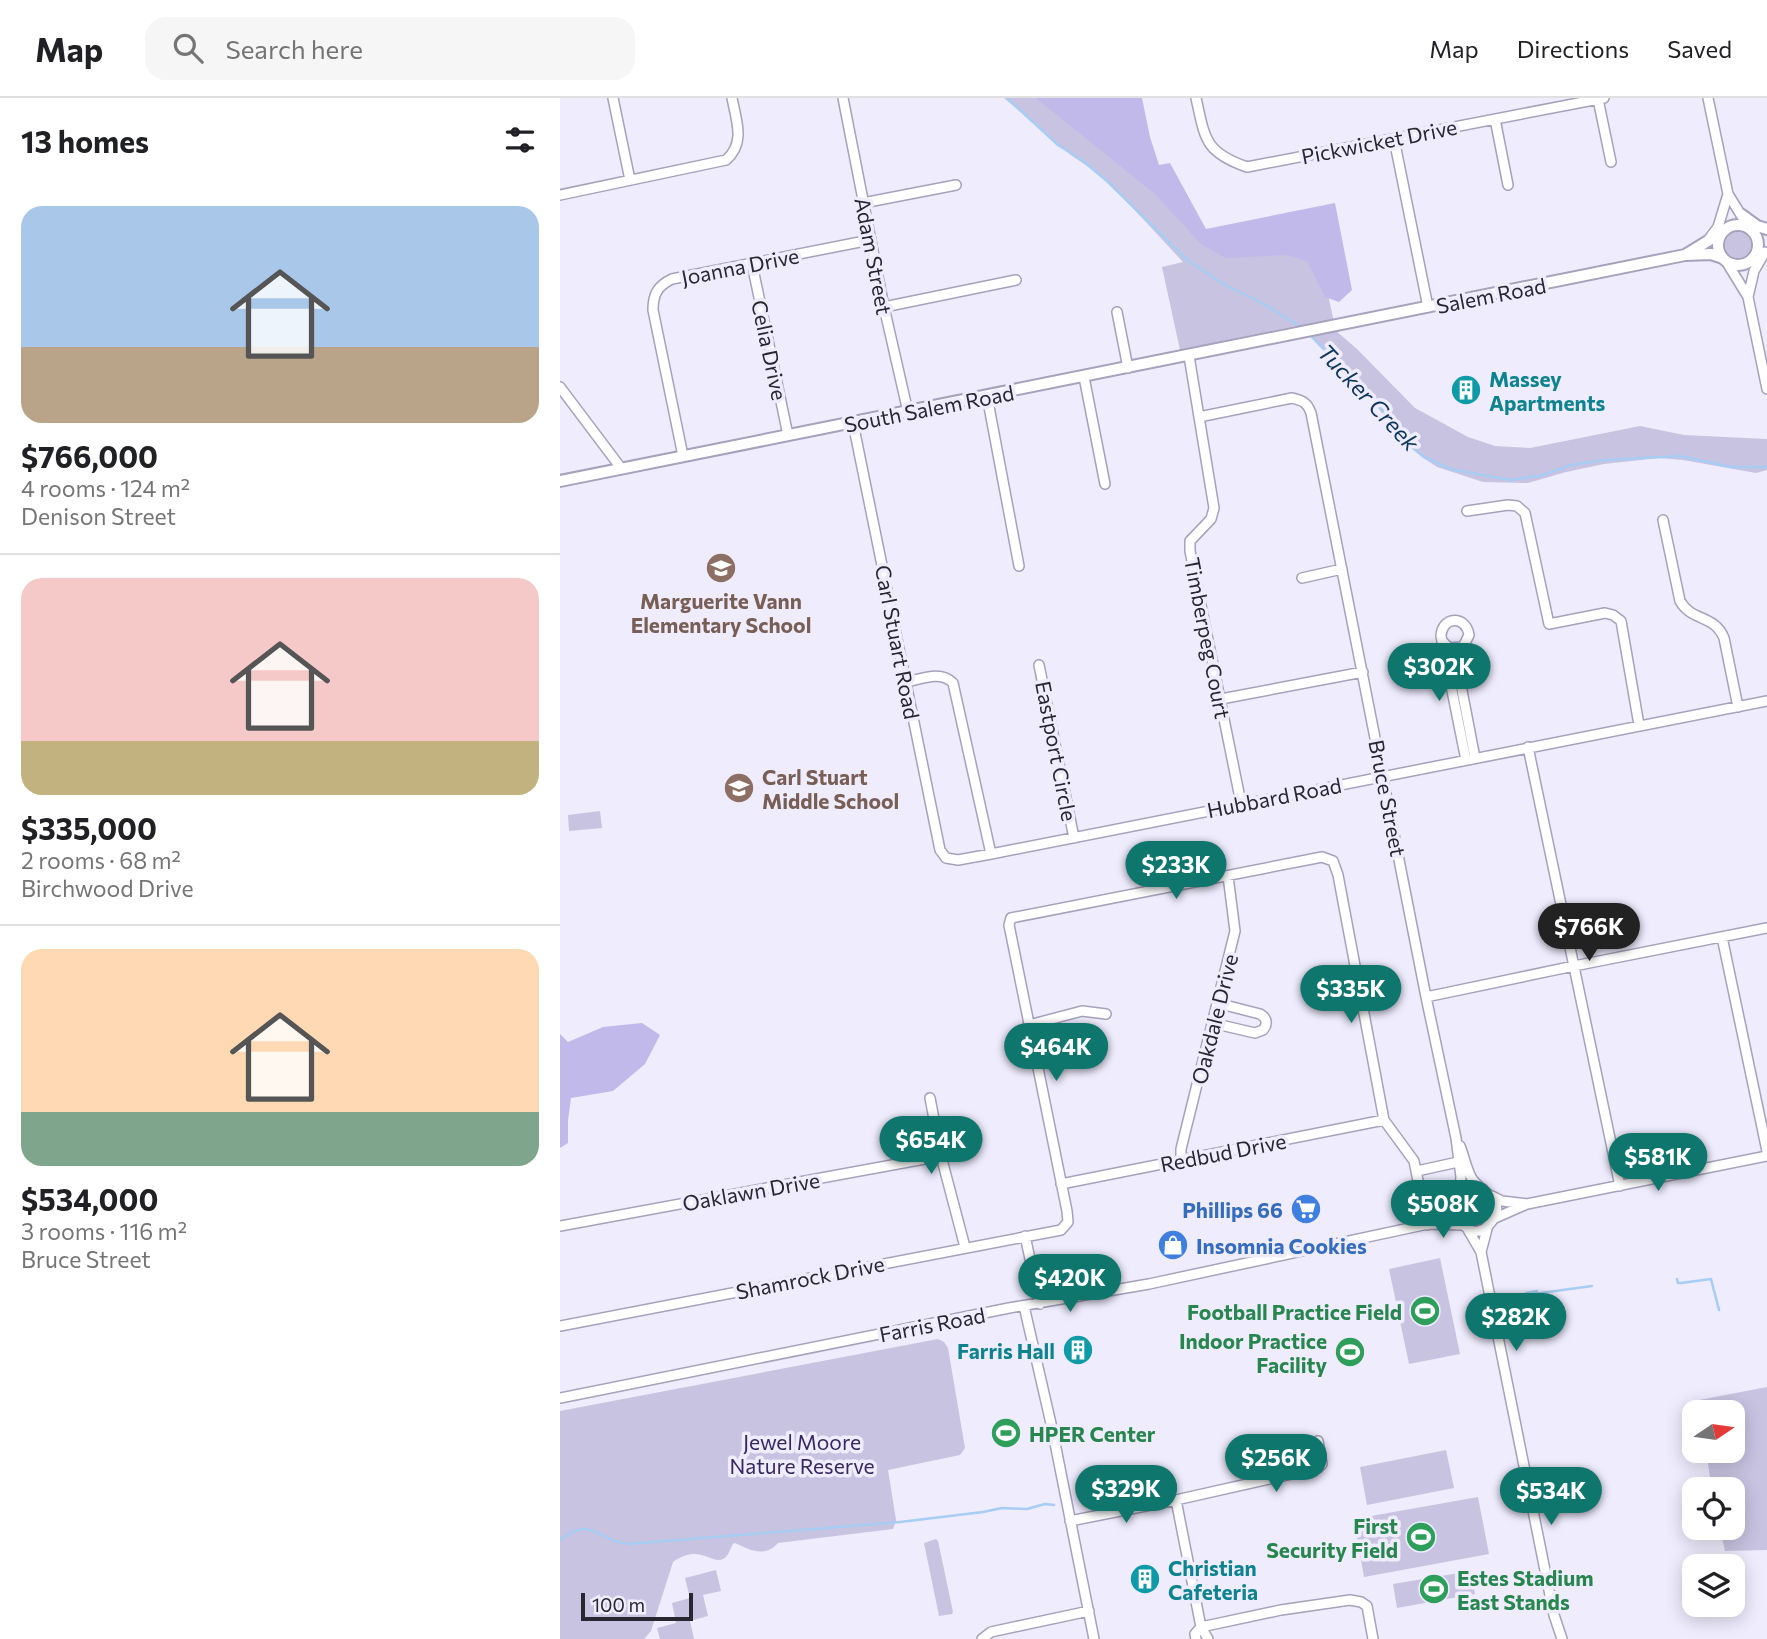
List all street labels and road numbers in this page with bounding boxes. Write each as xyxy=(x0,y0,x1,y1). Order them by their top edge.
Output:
street label: Pickwicket Drive xyxy=(1299,114,1459,168)
street label: Adam Street xyxy=(850,195,898,317)
street label: Joanna Drive xyxy=(679,242,801,290)
street label: Salem Road xyxy=(1434,272,1548,318)
street label: Celia Drive xyxy=(747,298,793,402)
street label: South Salem Road xyxy=(842,379,1016,437)
street label: Timberpeg Court xyxy=(1180,555,1236,721)
street label: Carl Stuart Road xyxy=(871,563,925,721)
street label: Eastport Circle xyxy=(1031,679,1083,823)
street label: Bruce Street xyxy=(1364,737,1412,859)
street label: Hubbard Road xyxy=(1205,772,1343,822)
street label: Oakdale Drive xyxy=(1186,951,1242,1087)
street label: Redbud Drive xyxy=(1158,1128,1288,1176)
street label: Oaklawn Drive xyxy=(680,1167,822,1215)
street label: Shamrock Drive xyxy=(734,1250,886,1304)
street label: Farris Road xyxy=(877,1301,987,1347)

